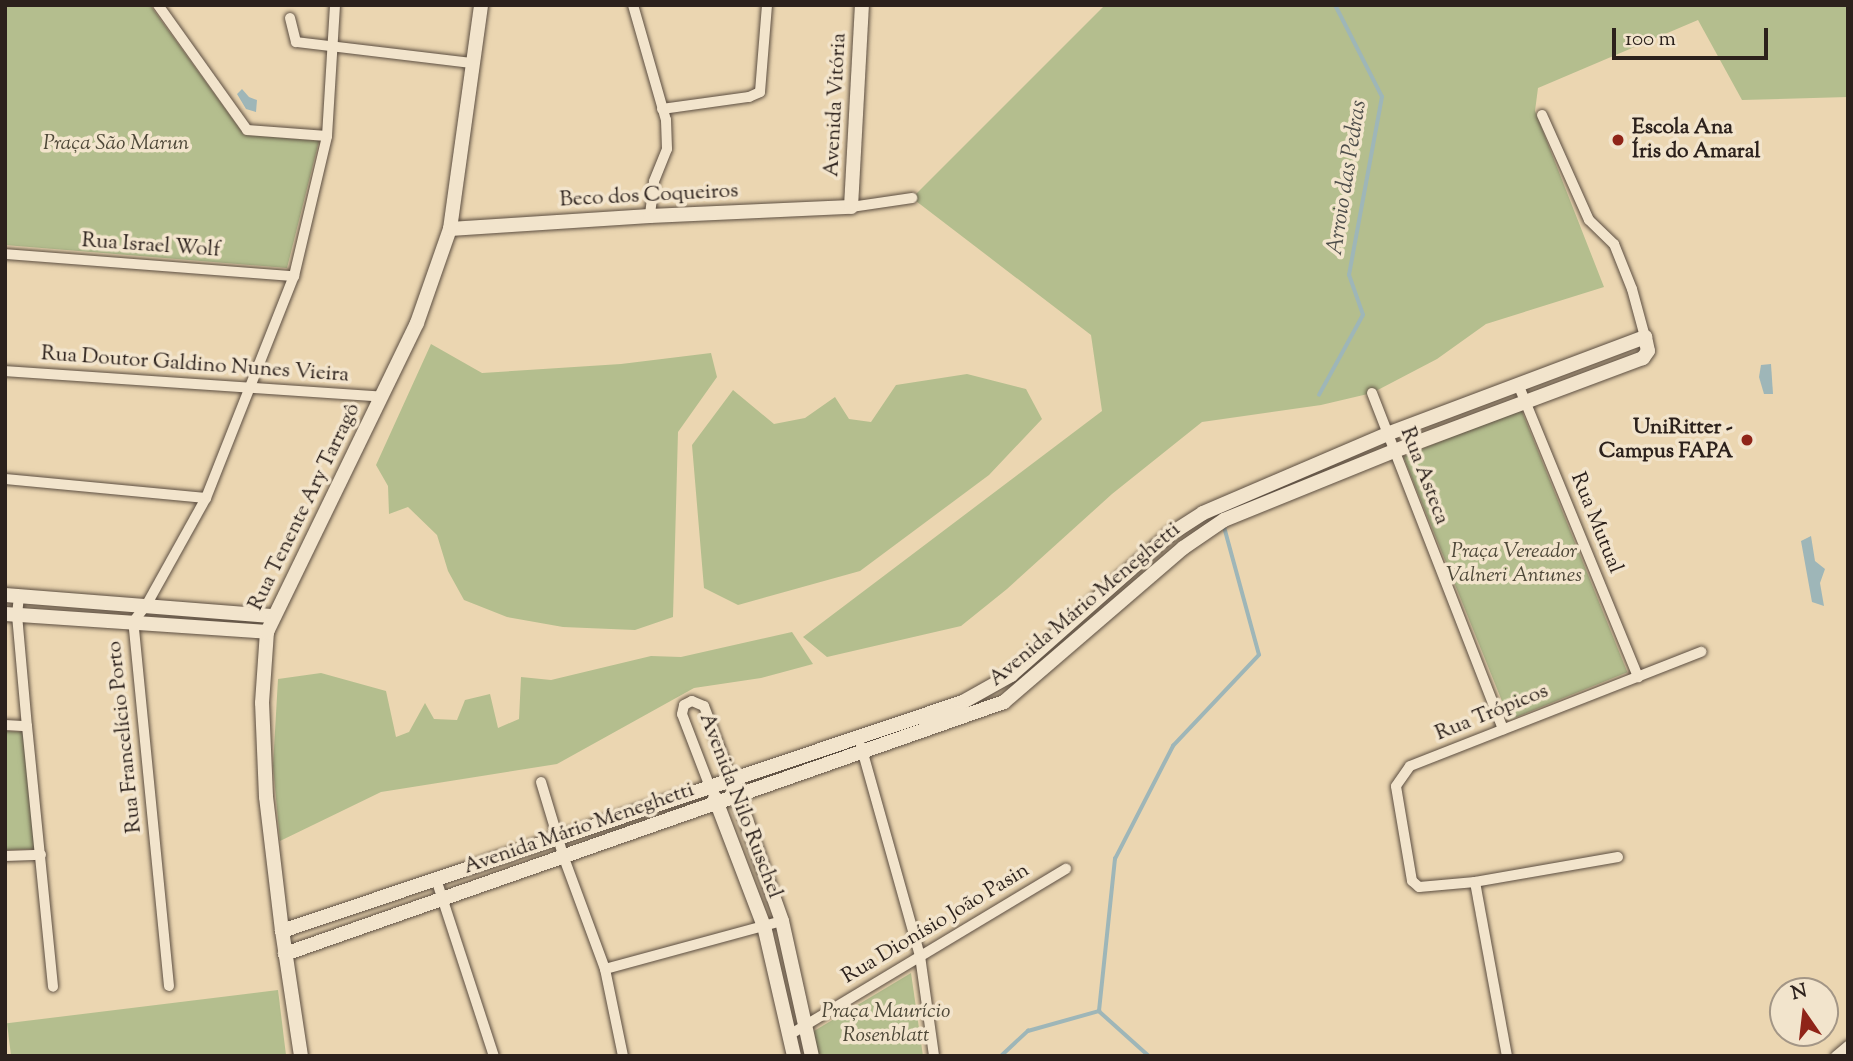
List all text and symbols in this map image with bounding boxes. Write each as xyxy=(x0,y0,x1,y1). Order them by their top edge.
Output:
scale bar xyxy=(1615,14,1771,58)
text: 100 m xyxy=(1625,25,1676,55)
street label: Avenida Vitória xyxy=(820,32,852,178)
water label: Arroio das Pedras xyxy=(1322,98,1374,258)
place label: Escola Ana Íris do Amaral xyxy=(1632,115,1760,165)
park label: Praça São Marun xyxy=(43,131,189,157)
marker: Escola Ana Íris do Amaral xyxy=(1610,132,1626,148)
street label: Beco dos Coqueiros xyxy=(559,179,739,213)
street label: Rua Israel Wolf xyxy=(81,229,221,263)
street label: Rua Doutor Galdino Nunes Vieira xyxy=(40,342,350,388)
street label: Rua Tenente Ary Tarragô xyxy=(244,399,366,615)
place label: UniRitter - Campus FAPA xyxy=(1599,415,1733,465)
street label: Rua Asteca xyxy=(1394,424,1454,528)
marker: UniRitter - Campus FAPA xyxy=(1739,432,1755,448)
street label: Rua Mutual xyxy=(1564,469,1628,577)
street label: Avenida Mário Meneghetti xyxy=(984,518,1186,692)
park label: Praça Vereador Valneri Antunes xyxy=(1446,539,1582,589)
street label: Rua Francelício Porto xyxy=(102,640,148,834)
street label: Rua Trópicos xyxy=(1432,679,1552,747)
street label: Avenida Nilo Ruschel xyxy=(693,710,787,902)
street label: Avenida Mário Meneghetti xyxy=(461,778,697,880)
street label: Rua Dionísio João Pasin xyxy=(838,858,1034,990)
north arrow xyxy=(1769,977,1839,1047)
text: N xyxy=(1789,978,1810,1008)
park label: Praça Maurício Rosenblatt xyxy=(822,999,950,1049)

